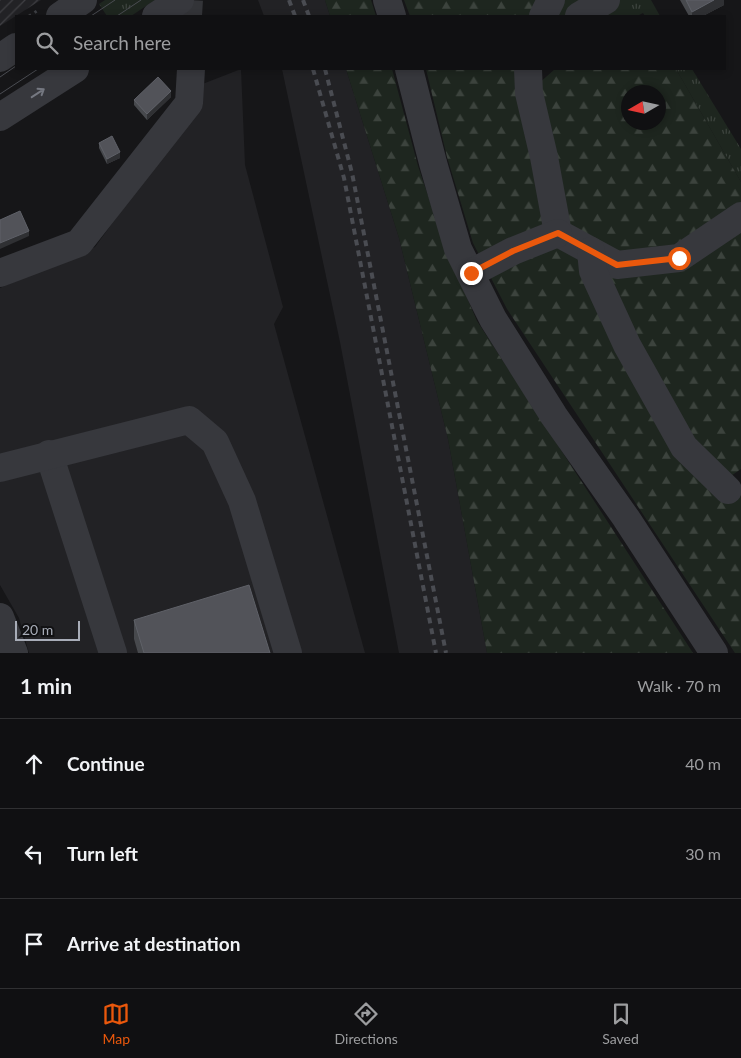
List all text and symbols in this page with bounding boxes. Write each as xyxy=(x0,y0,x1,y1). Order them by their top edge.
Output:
search box xyxy=(15,15,726,70)
icon: search xyxy=(33,29,61,57)
text: Search here xyxy=(73,31,171,54)
north arrow xyxy=(621,85,666,130)
one-way arrow xyxy=(30,87,44,97)
route start xyxy=(668,247,691,270)
route end xyxy=(460,262,483,285)
scale bar xyxy=(15,618,80,641)
text: 20 m xyxy=(22,621,53,638)
text: 1 min xyxy=(20,673,72,698)
text: Walk · 70 m xyxy=(637,676,721,695)
icon: ahead xyxy=(20,750,48,778)
text: Continue xyxy=(67,752,145,775)
text: 40 m xyxy=(685,754,721,773)
icon: left xyxy=(20,840,48,868)
text: Turn left xyxy=(67,842,138,865)
text: 30 m xyxy=(685,844,721,863)
icon: arrive xyxy=(20,930,48,958)
text: Arrive at destination xyxy=(67,932,240,955)
tab: Map xyxy=(102,1000,130,1047)
tab: Directions xyxy=(335,1000,398,1047)
tab: Saved xyxy=(602,1000,639,1047)

